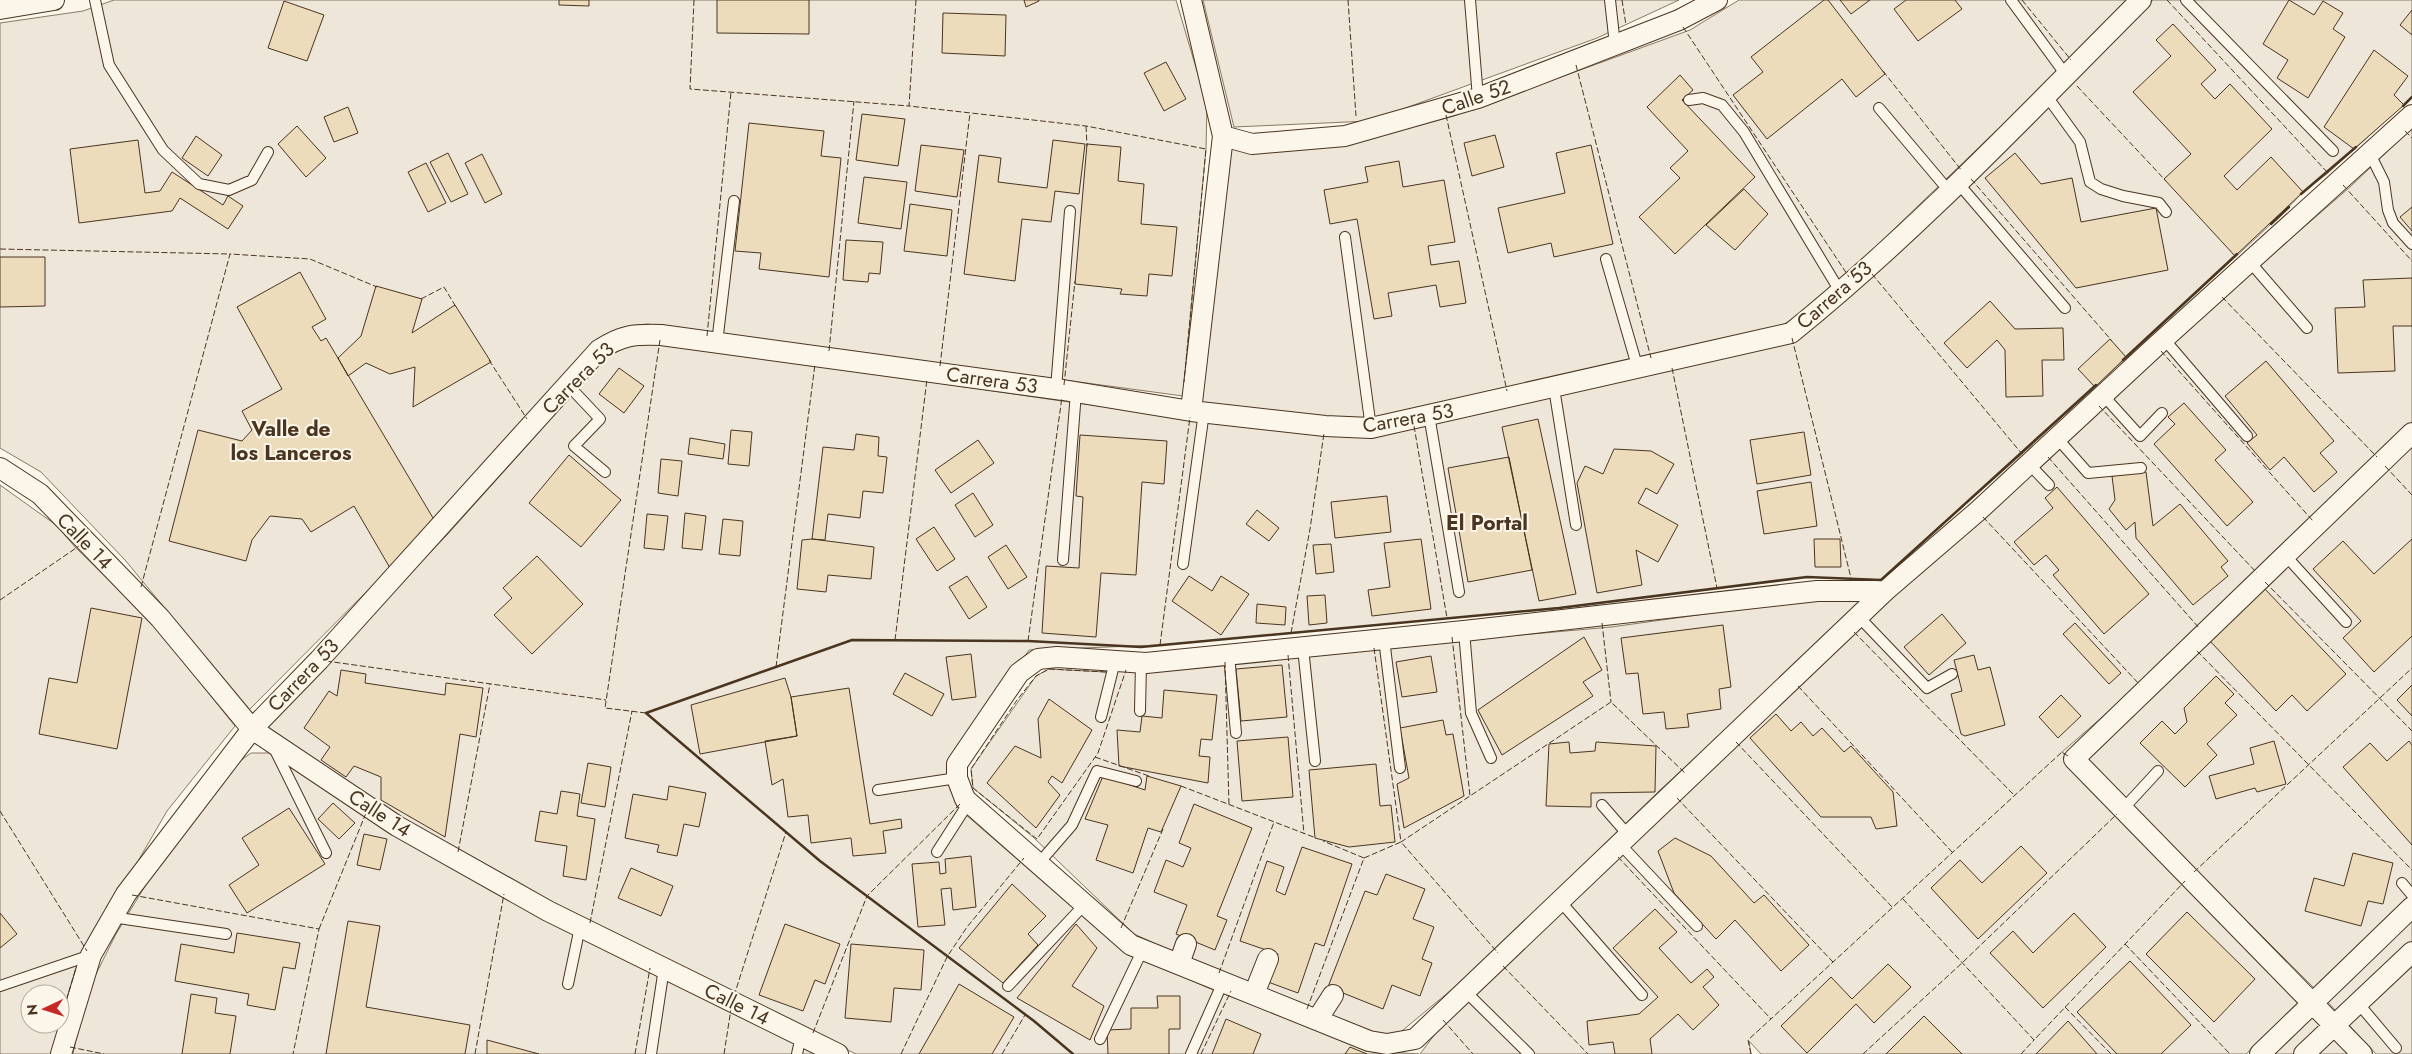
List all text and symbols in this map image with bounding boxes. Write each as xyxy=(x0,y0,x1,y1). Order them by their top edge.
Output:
street label: Calle 52 xyxy=(1438,72,1515,123)
street label: Carrera 53 xyxy=(1790,254,1879,336)
street label: Carrera 53 xyxy=(536,336,621,421)
street label: Carrera 53 xyxy=(944,360,1039,401)
street label: Carrera 53 xyxy=(1360,396,1456,441)
district label: Valle de los Lanceros xyxy=(230,414,352,468)
street label: Calle 14 xyxy=(50,506,119,577)
district label: El Portal xyxy=(1446,508,1528,538)
street label: Carrera 53 xyxy=(261,632,346,718)
street label: Calle 14 xyxy=(343,782,417,845)
street label: Calle 14 xyxy=(699,976,775,1033)
north arrow xyxy=(20,984,70,1034)
text: N xyxy=(22,1004,42,1016)

